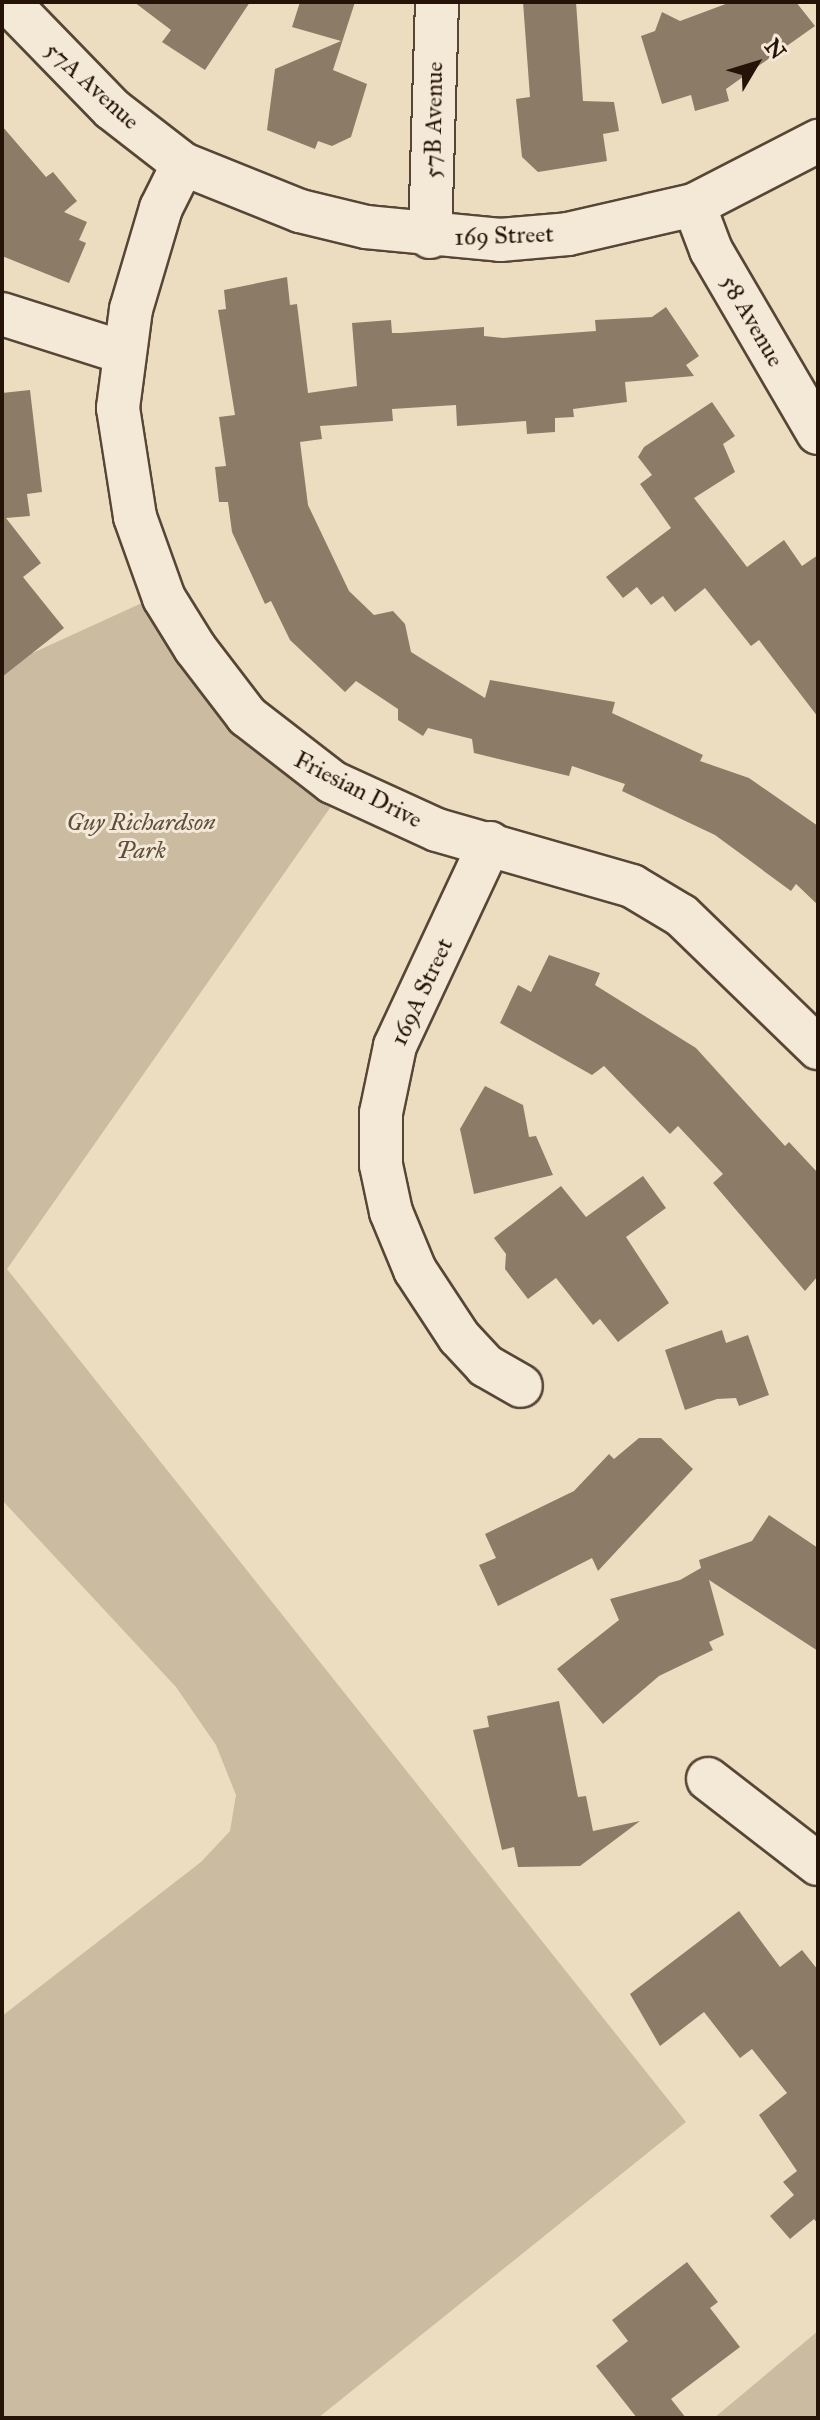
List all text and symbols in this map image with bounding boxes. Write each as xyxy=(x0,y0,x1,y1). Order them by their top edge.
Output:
north arrow xyxy=(716,24,796,104)
text: N xyxy=(759,33,792,65)
street label: 57A Avenue xyxy=(39,36,145,136)
street label: 57B Avenue xyxy=(419,61,449,179)
street label: 169 Street xyxy=(454,220,554,252)
street label: 58 Avenue xyxy=(714,270,790,372)
street label: Friesian Drive xyxy=(289,745,427,835)
park label: Guy Richardson Park xyxy=(66,809,216,865)
street label: 169A Street xyxy=(385,934,459,1050)

